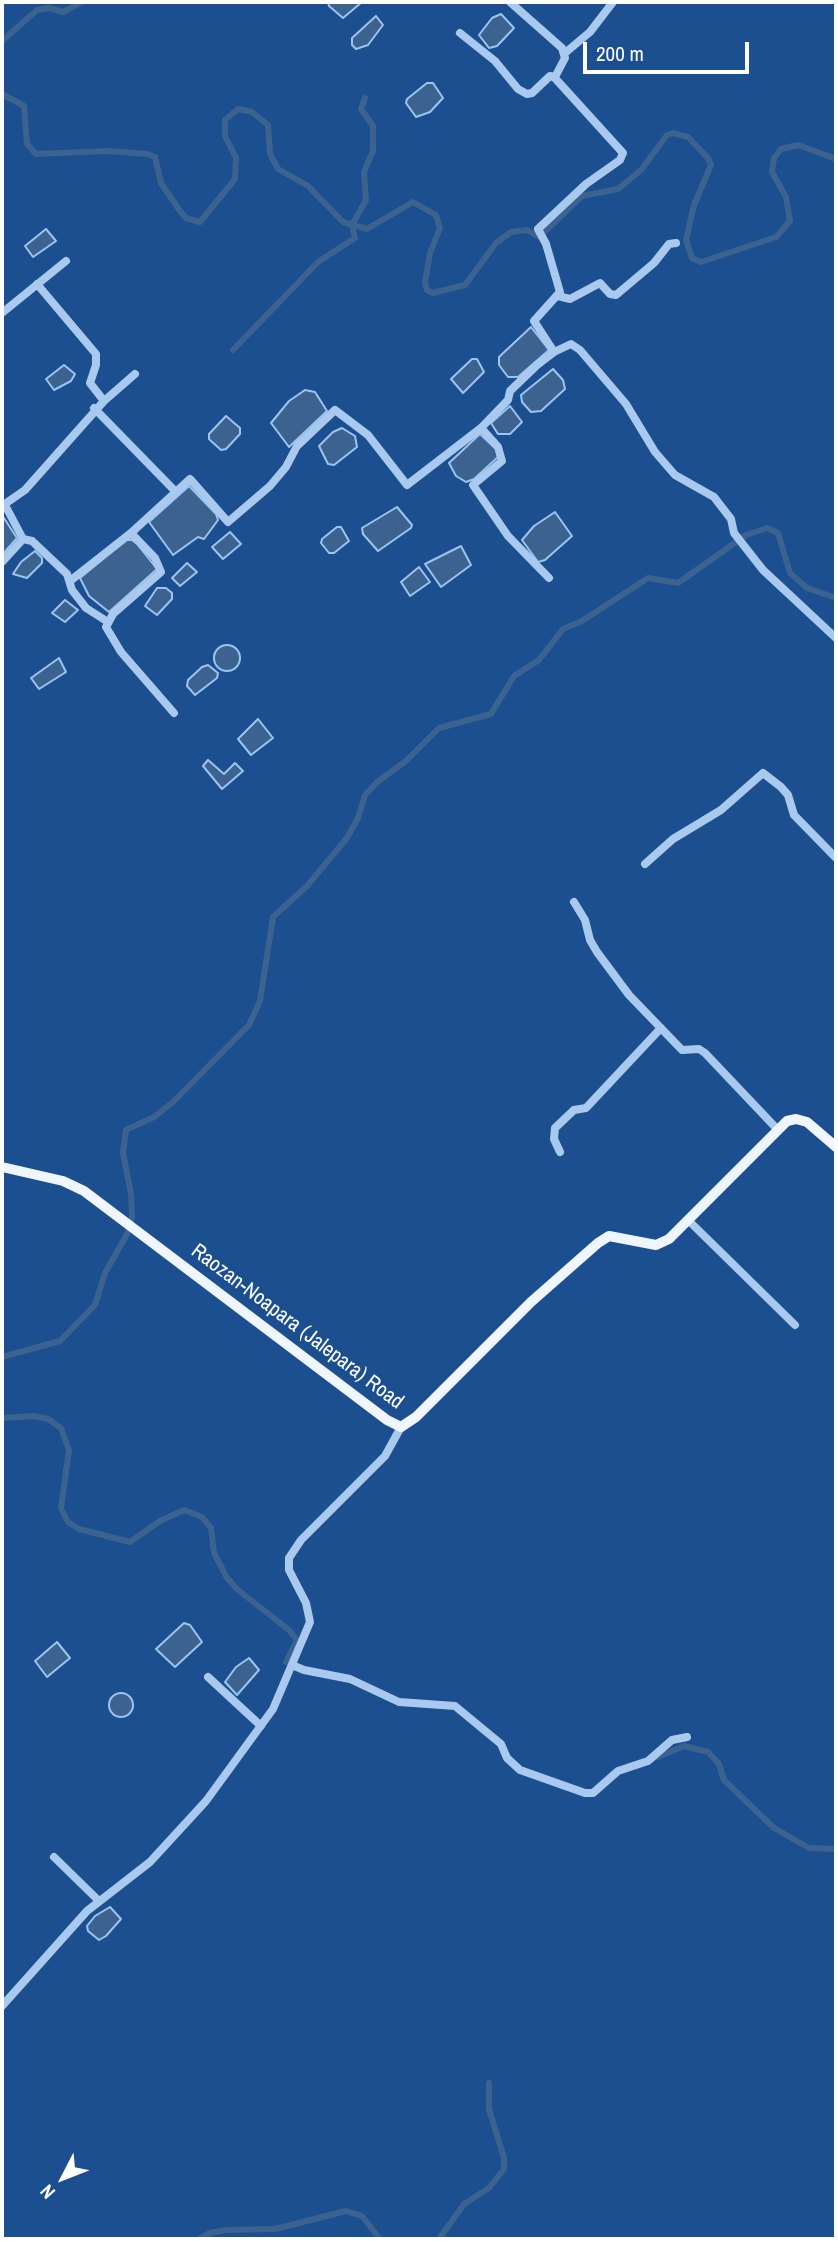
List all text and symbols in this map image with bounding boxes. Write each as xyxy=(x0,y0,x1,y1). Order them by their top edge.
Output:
scale bar xyxy=(586,28,752,72)
text: 200 m xyxy=(596,39,644,68)
street label: Raozan-Noapara (Jalepara) Road xyxy=(186,1239,408,1415)
north arrow xyxy=(28,2143,98,2213)
text: N xyxy=(34,2179,61,2205)

